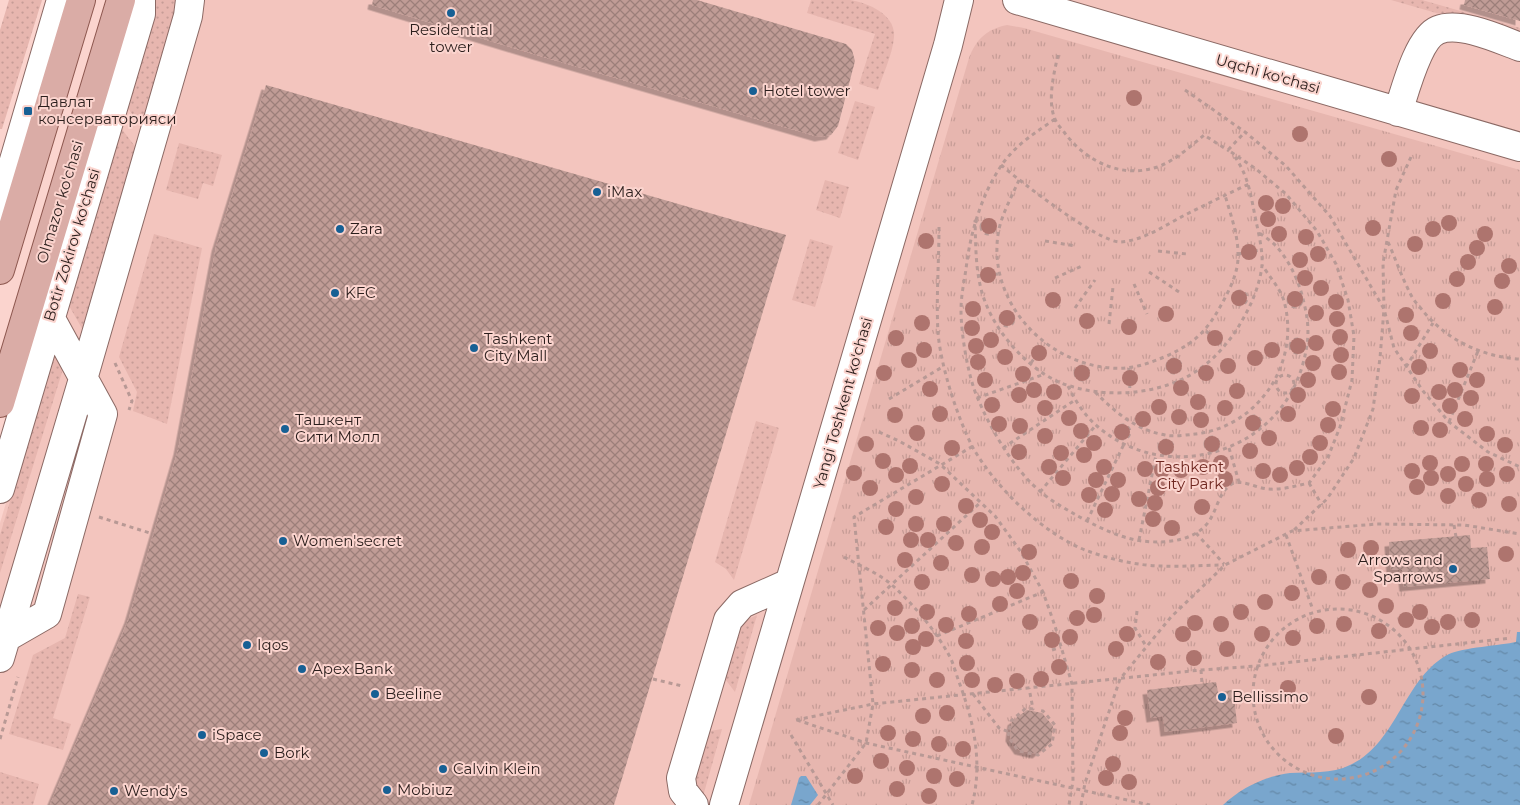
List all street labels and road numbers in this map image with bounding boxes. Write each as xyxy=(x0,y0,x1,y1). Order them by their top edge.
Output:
street label: Uqchi ko'chasi xyxy=(1214,50,1323,98)
street label: Olmazor ko'chasi xyxy=(32,138,87,266)
street label: Botir Zokirov ko'chasi xyxy=(39,166,104,324)
street label: Yangi Toshkent ko'chasi xyxy=(809,315,876,491)

